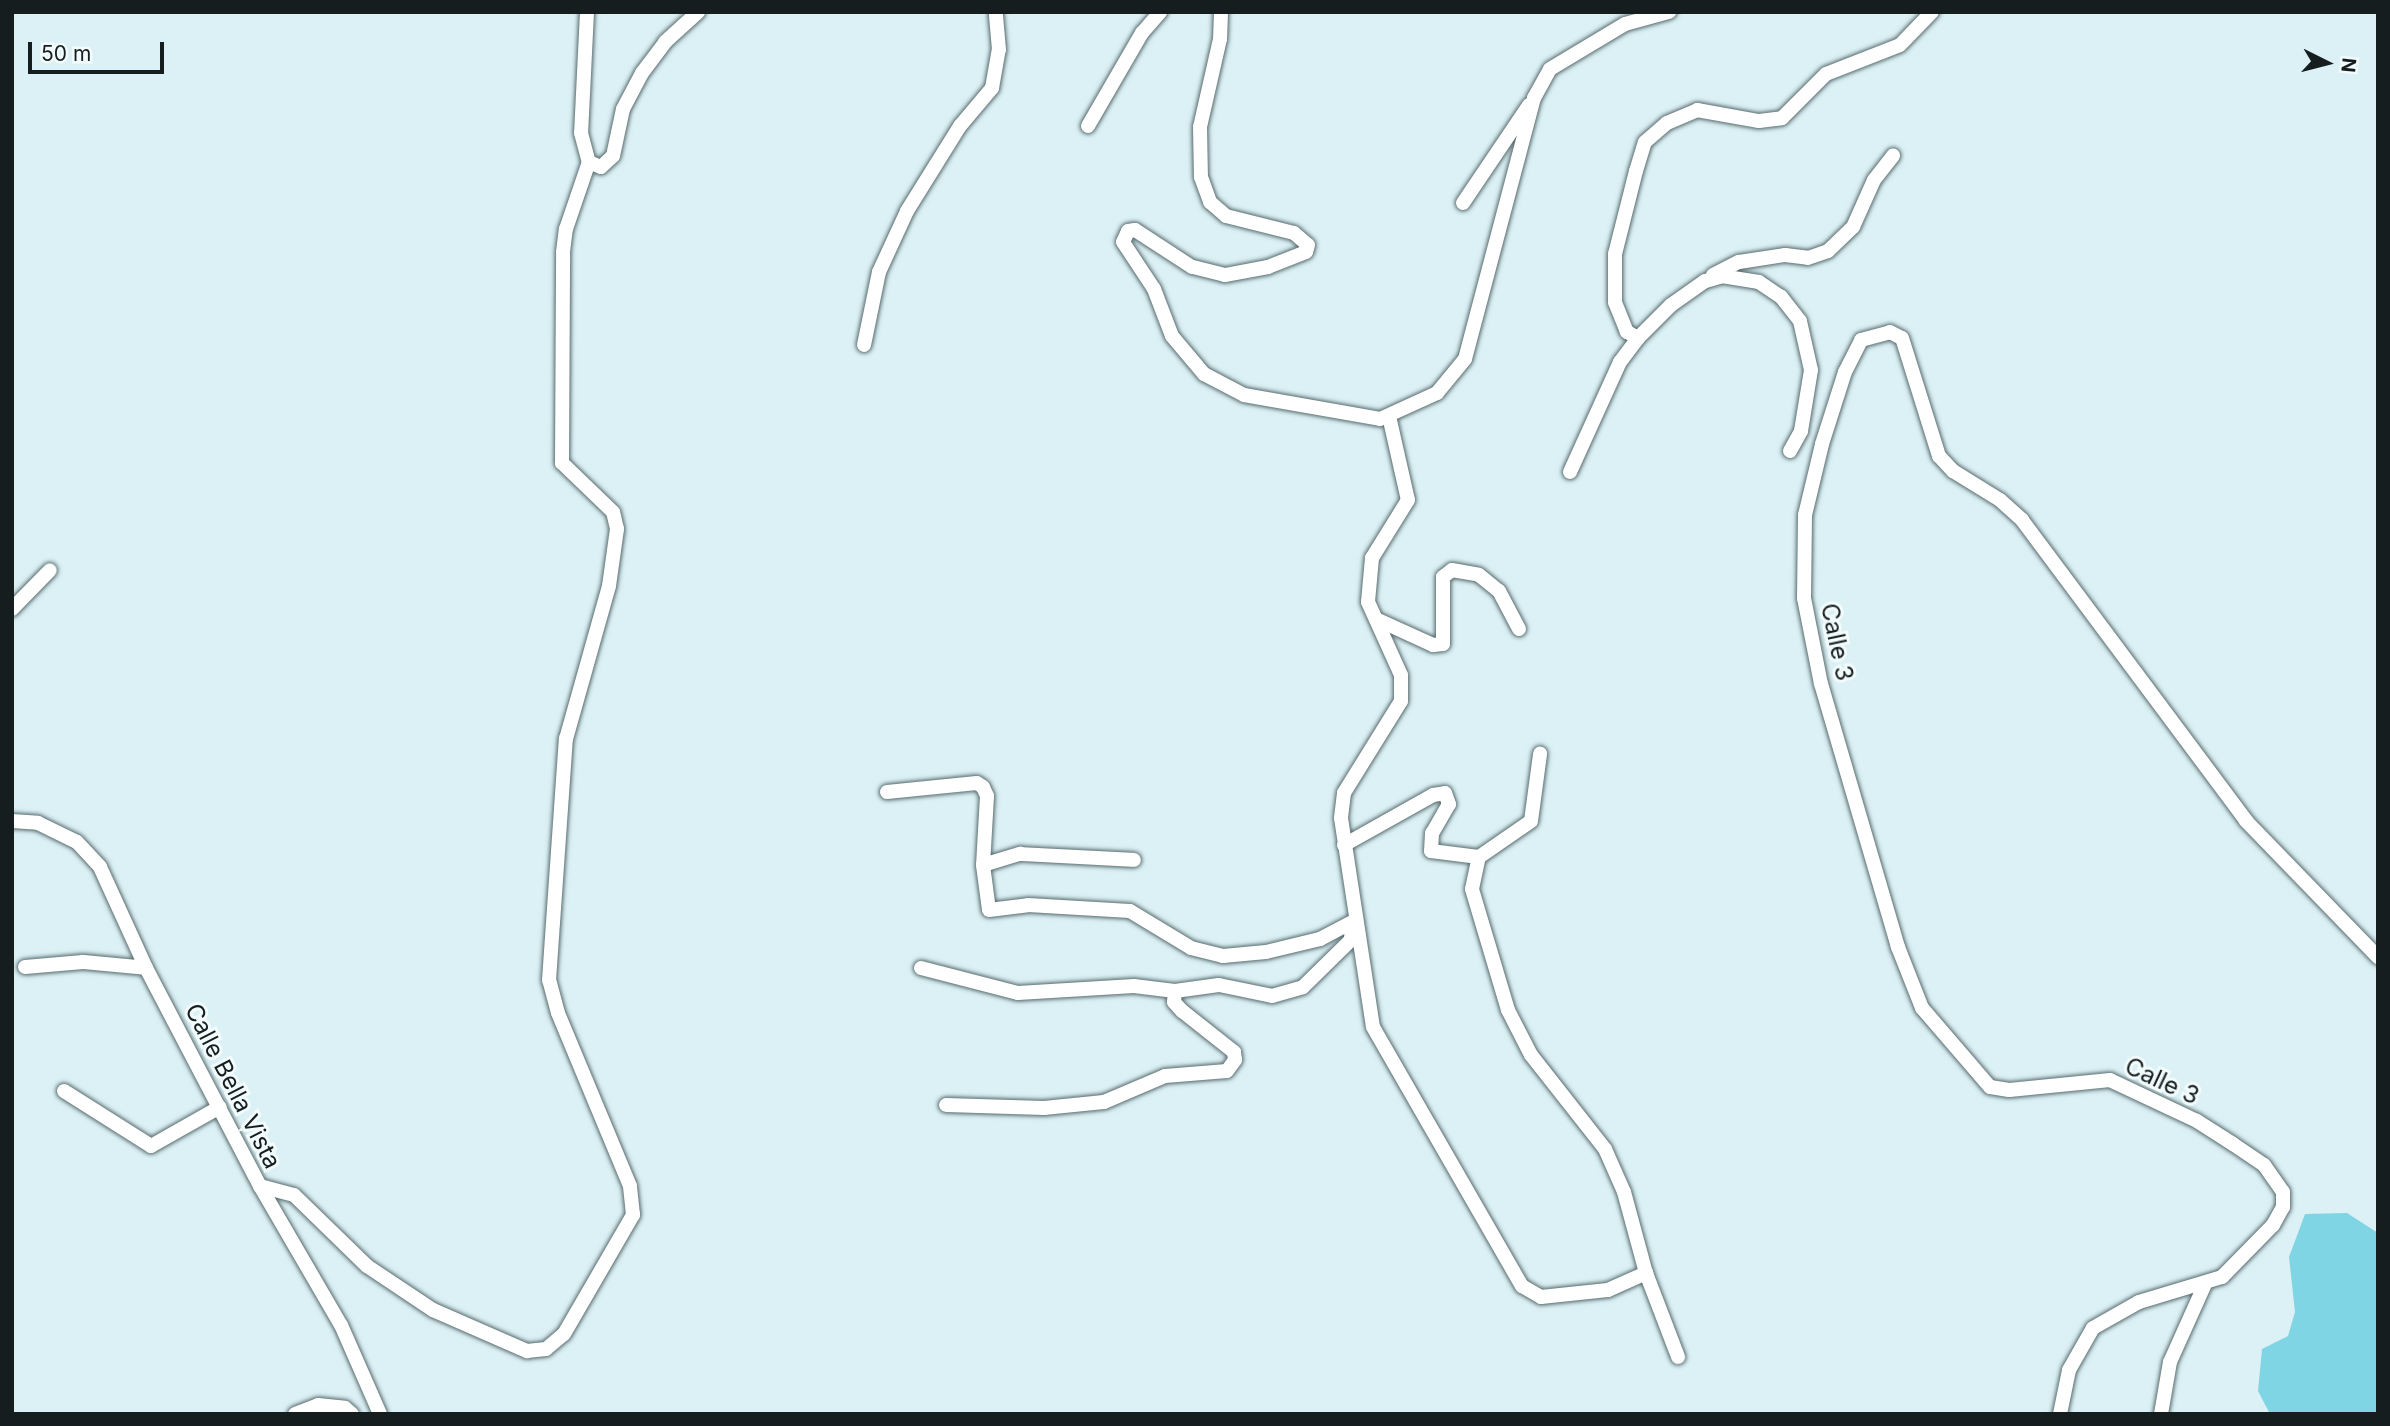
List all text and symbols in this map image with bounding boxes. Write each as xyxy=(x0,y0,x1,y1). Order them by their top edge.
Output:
scale bar xyxy=(32,28,168,72)
north arrow xyxy=(2292,28,2362,98)
text: 50 m xyxy=(41,41,91,66)
text: N xyxy=(2336,57,2361,74)
street label: Calle 3 xyxy=(1815,601,1859,683)
street label: Calle Bella Vista xyxy=(179,999,287,1173)
street label: Calle 3 xyxy=(2120,1051,2204,1111)

